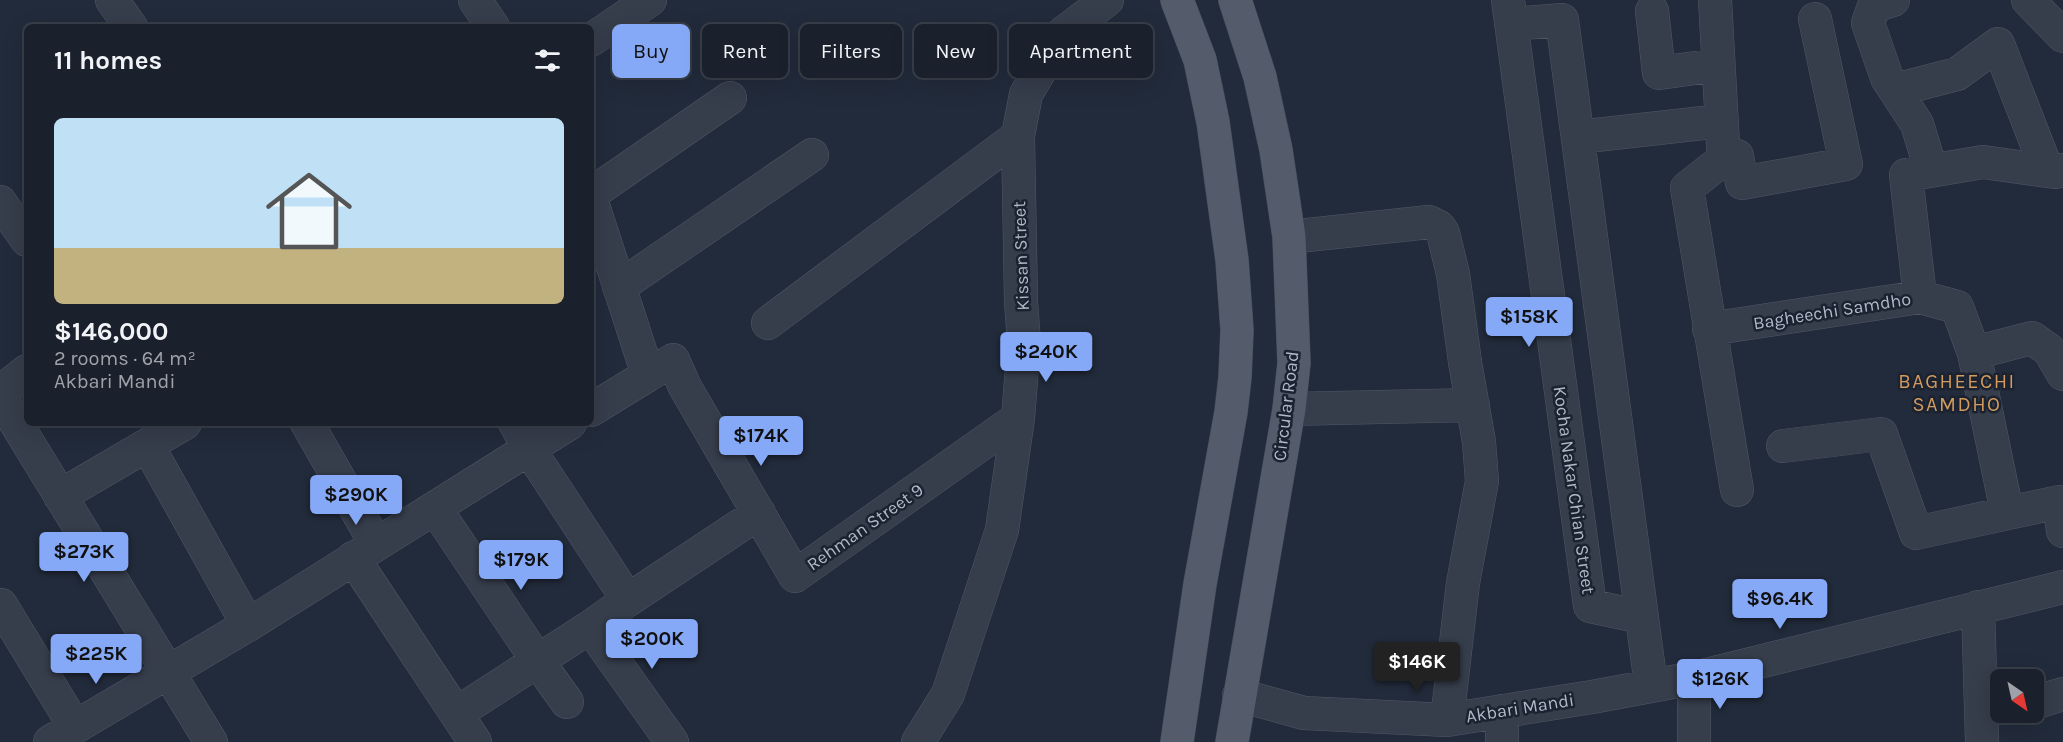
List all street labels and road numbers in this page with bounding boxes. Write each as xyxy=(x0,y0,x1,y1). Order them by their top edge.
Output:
street label: Kissan Street xyxy=(1008,201,1034,311)
street label: Bagheechi Samdho xyxy=(1752,288,1912,334)
street label: Circular Road xyxy=(1268,350,1304,462)
street label: Kocha Nakar Chian Street xyxy=(1549,385,1600,596)
street label: Rehman Street 9 xyxy=(803,479,927,575)
street label: Akbari Mandi xyxy=(1464,689,1576,727)

